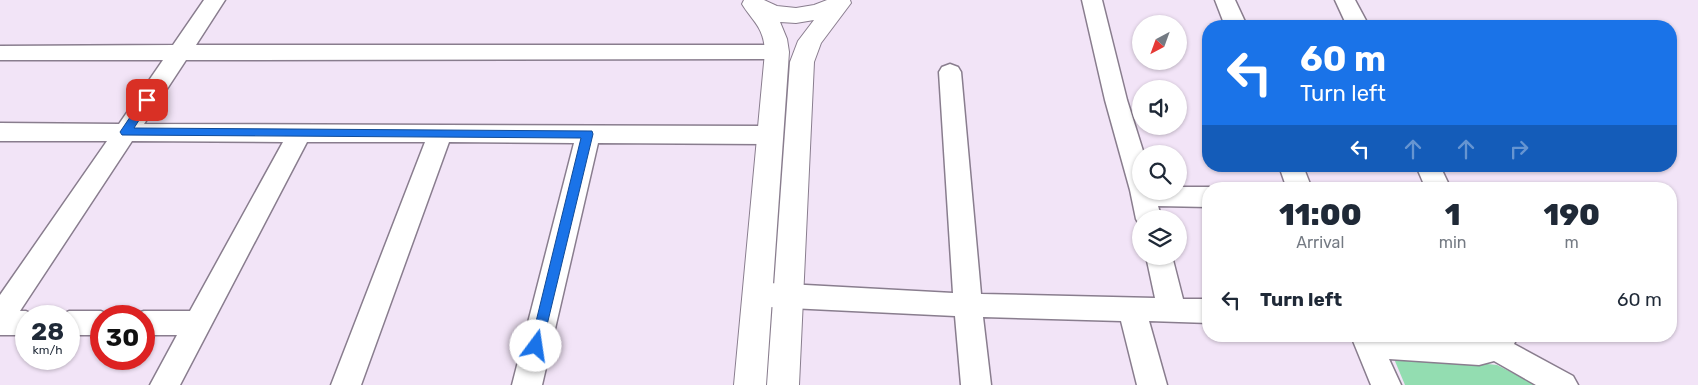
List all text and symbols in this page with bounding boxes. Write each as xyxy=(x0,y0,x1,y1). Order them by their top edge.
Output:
north arrow xyxy=(1132,15,1188,70)
map controls xyxy=(1132,15,1187,265)
text: 60 m xyxy=(1300,38,1386,80)
icon: left xyxy=(1217,40,1282,105)
pin xyxy=(126,79,168,121)
button: sound xyxy=(1132,80,1187,135)
text: Turn left xyxy=(1300,80,1386,107)
icon: arrive xyxy=(133,86,161,114)
icon: left xyxy=(1346,135,1374,163)
icon: ahead xyxy=(1399,135,1427,163)
icon: ahead xyxy=(1452,135,1480,163)
icon: right xyxy=(1505,135,1533,163)
button: search xyxy=(1132,145,1187,200)
text: 11:00 xyxy=(1279,197,1362,233)
text: 1 xyxy=(1445,197,1460,233)
text: 190 xyxy=(1543,197,1600,233)
button: layers xyxy=(1132,210,1187,265)
text: Arrival xyxy=(1296,233,1344,252)
text: min xyxy=(1439,233,1466,252)
text: m xyxy=(1565,233,1579,252)
icon: left xyxy=(1217,286,1245,314)
text: Turn left xyxy=(1260,288,1342,311)
text: 60 m xyxy=(1617,288,1662,311)
speed limit sign: 30 xyxy=(90,305,155,370)
text: 28 xyxy=(31,317,64,346)
position arrow xyxy=(509,319,561,371)
text: km/h xyxy=(33,343,62,357)

